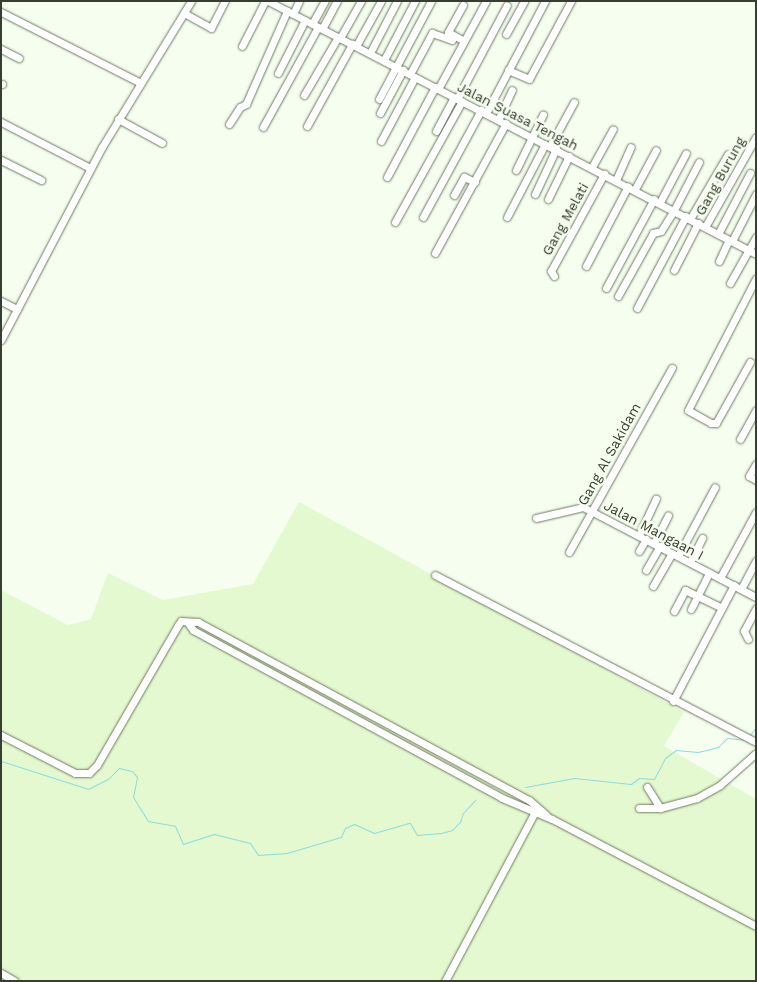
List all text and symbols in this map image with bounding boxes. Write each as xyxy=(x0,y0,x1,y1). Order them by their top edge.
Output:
street label: Jalan Suasa Tengah xyxy=(454,78,582,154)
street label: Gang Burung xyxy=(692,134,748,218)
street label: Gang Melati xyxy=(538,180,592,258)
street label: Gang Al Sakidam xyxy=(574,399,644,509)
street label: Jalan Mangaan I xyxy=(601,497,707,563)

